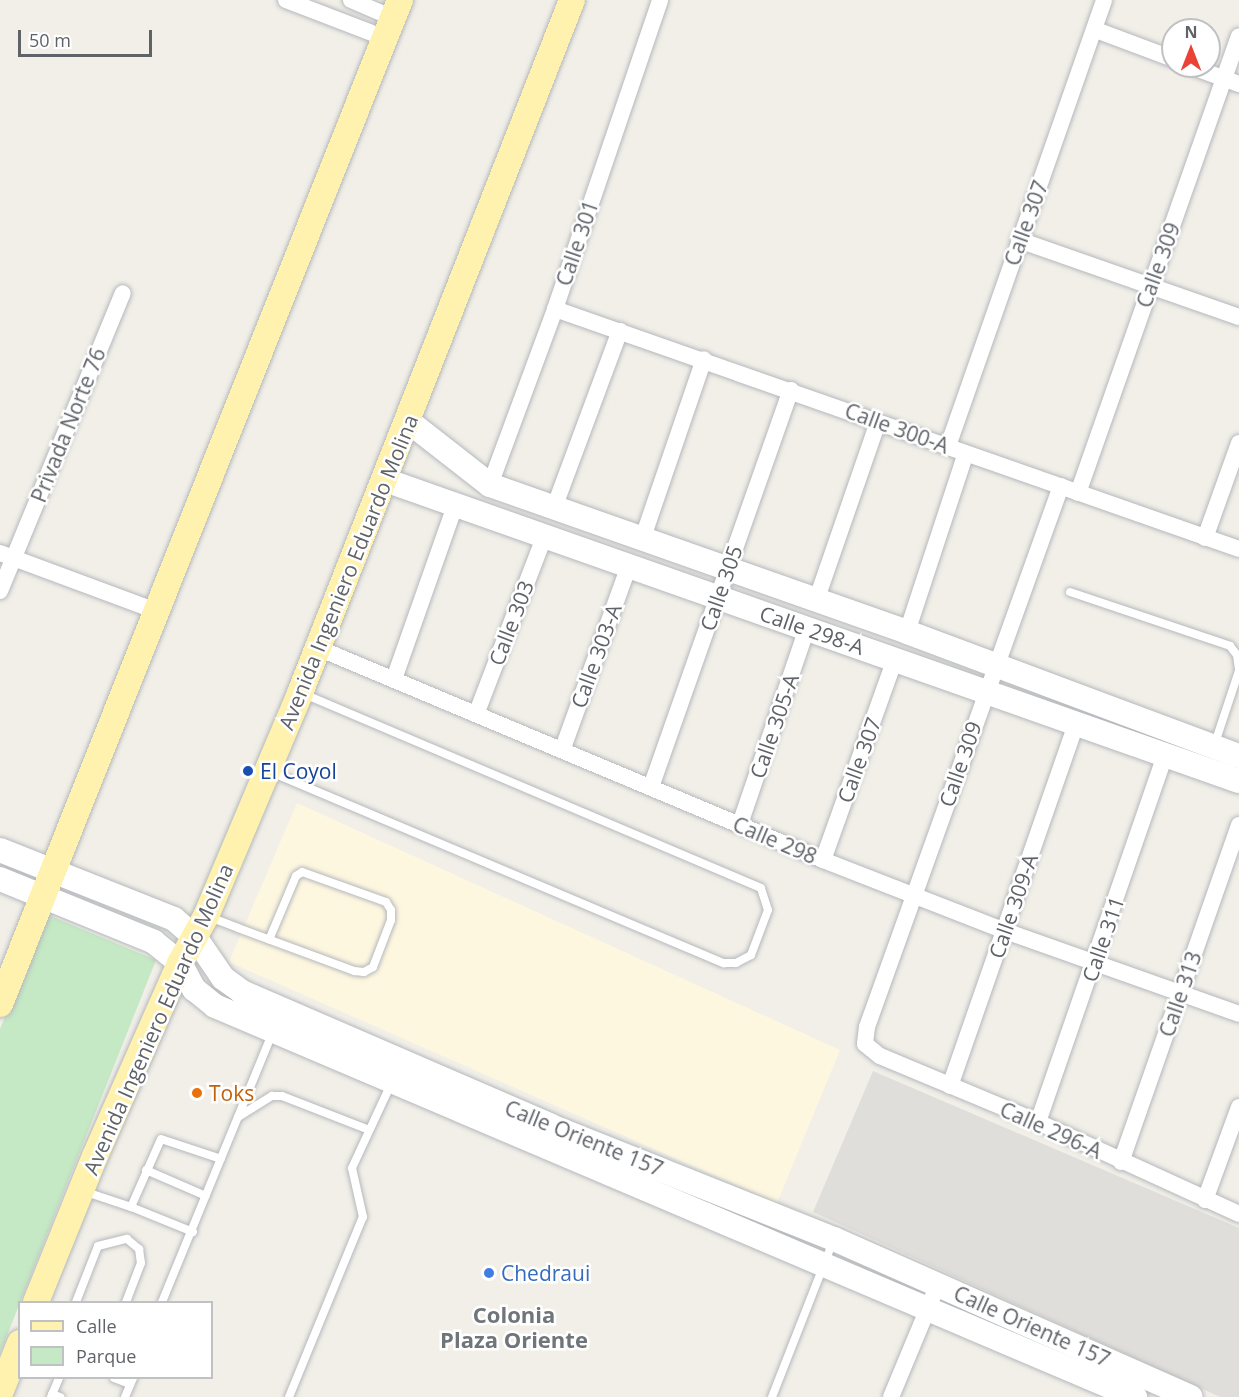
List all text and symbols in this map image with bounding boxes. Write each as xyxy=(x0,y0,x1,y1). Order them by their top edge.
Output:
scale bar xyxy=(21,18,154,56)
north arrow xyxy=(1161,18,1221,78)
text: N xyxy=(1184,21,1198,43)
text: 50 m xyxy=(29,28,71,52)
street label: Calle 307 xyxy=(999,177,1053,269)
street label: Calle 301 xyxy=(551,197,603,289)
street label: Calle 309 xyxy=(1131,219,1185,311)
street label: Privada Norte 76 xyxy=(26,344,110,506)
street label: Calle 300-A xyxy=(842,398,952,458)
street label: Avenida Ingeniero Eduardo Molina xyxy=(273,411,423,733)
street label: Calle 305 xyxy=(695,542,747,634)
street label: Calle 303 xyxy=(483,577,539,669)
street label: Calle 298-A xyxy=(756,600,868,660)
street label: Calle 303-A xyxy=(566,601,626,711)
street label: Calle 305-A xyxy=(744,670,804,782)
street label: Calle 307 xyxy=(832,714,886,806)
street label: Calle 309 xyxy=(934,718,986,810)
place label: El Coyol xyxy=(260,758,337,784)
marker: El Coyol xyxy=(241,764,255,778)
street label: Calle 298 xyxy=(729,811,821,869)
street label: Calle 309-A xyxy=(983,850,1043,962)
street label: Avenida Ingeniero Eduardo Molina xyxy=(78,860,238,1178)
street label: Calle 311 xyxy=(1077,893,1129,985)
street label: Calle 313 xyxy=(1154,948,1206,1040)
place label: Toks xyxy=(209,1080,254,1106)
marker: Toks xyxy=(190,1086,204,1100)
street label: Calle Oriente 157 xyxy=(501,1095,667,1181)
street label: Calle 296-A xyxy=(996,1096,1106,1164)
place label: Chedraui xyxy=(501,1260,590,1286)
marker: Chedraui xyxy=(482,1266,496,1280)
street label: Calle Oriente 157 xyxy=(950,1280,1114,1372)
legend xyxy=(18,1301,213,1379)
district label: Colonia Plaza Oriente xyxy=(440,1301,588,1352)
text: Calle xyxy=(76,1314,117,1338)
text: Parque xyxy=(76,1344,136,1368)

